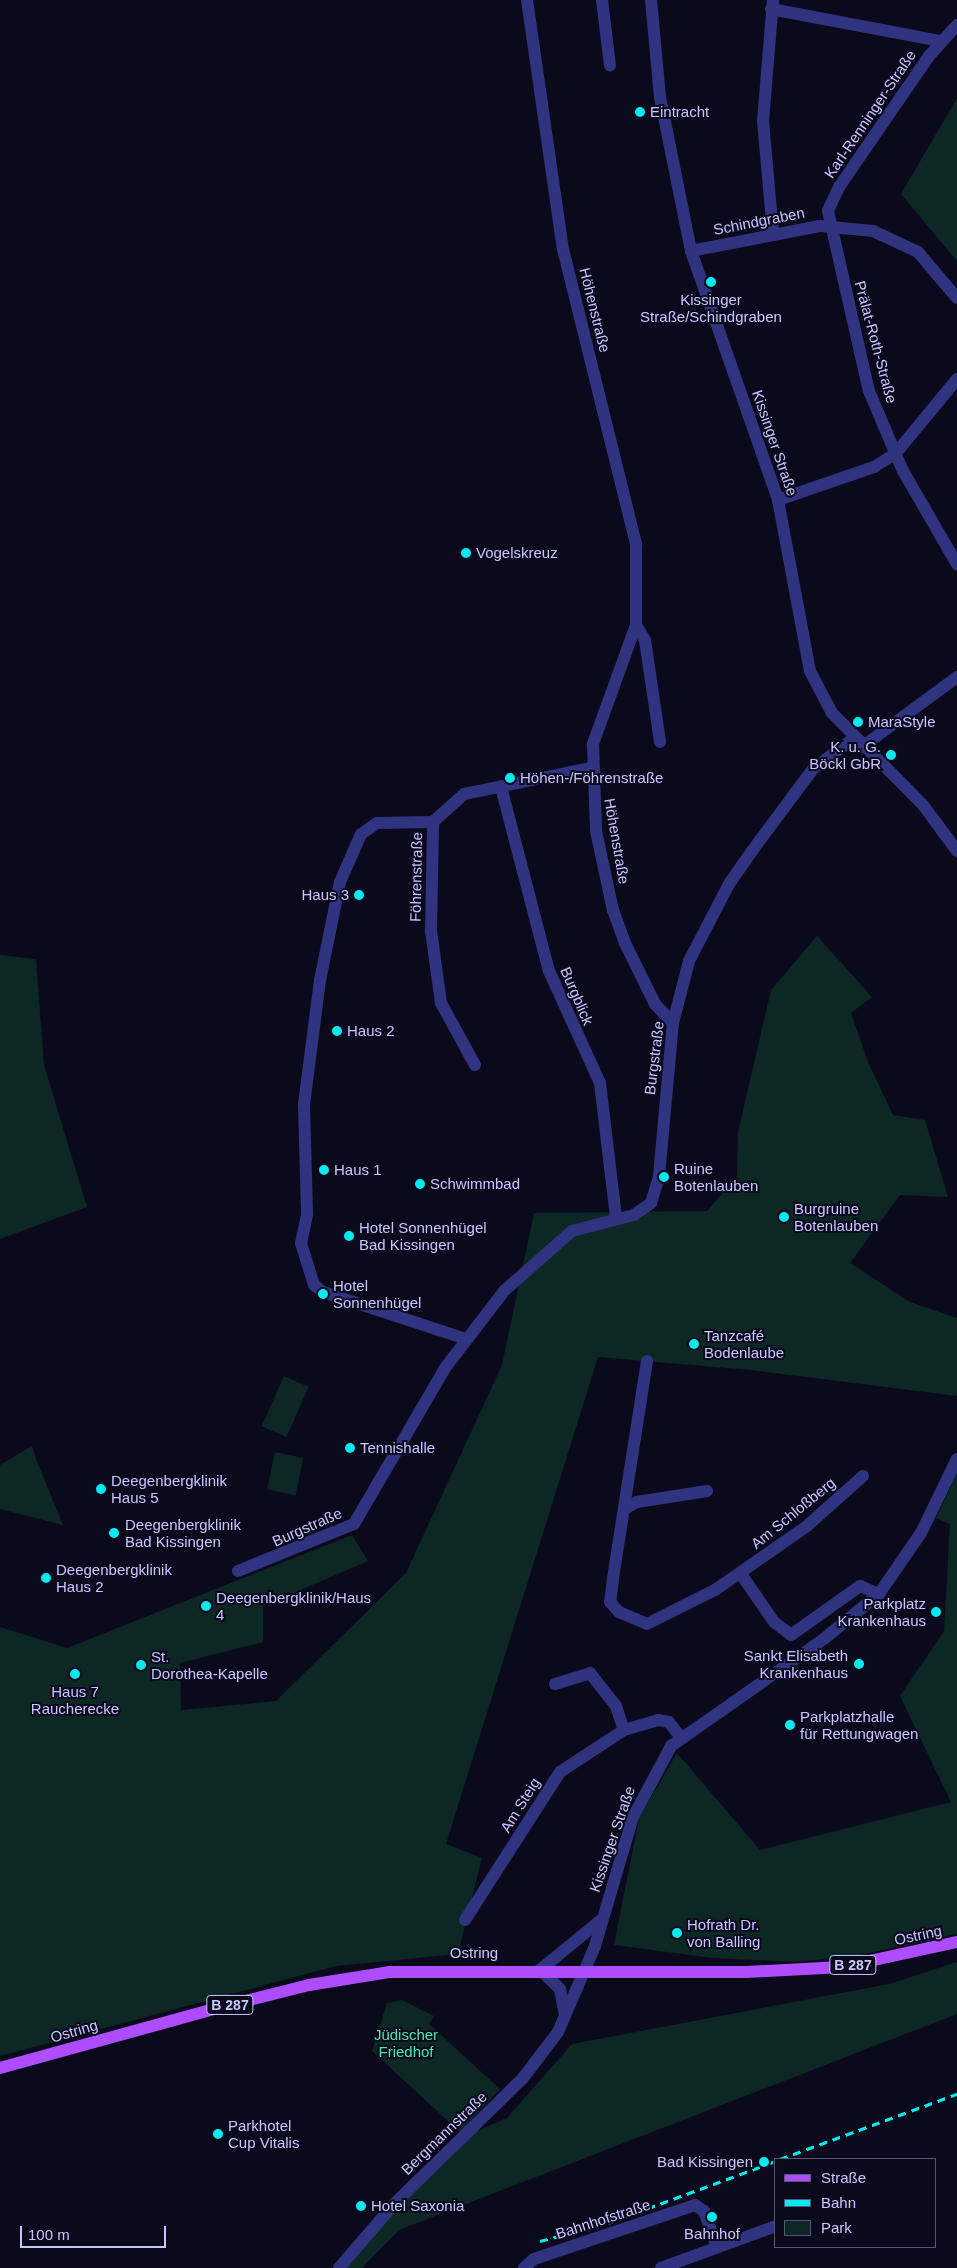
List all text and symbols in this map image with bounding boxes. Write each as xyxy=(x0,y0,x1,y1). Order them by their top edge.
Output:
street label: Karl-Renninger-Straße xyxy=(820,46,920,182)
place label: Eintracht xyxy=(650,103,709,121)
marker: Eintracht xyxy=(634,106,646,118)
street label: Schindgraben xyxy=(712,203,806,239)
street label: Höhenstraße xyxy=(576,266,614,354)
marker: Kissinger Straße/Schindgraben xyxy=(705,276,717,288)
street label: Prälat-Roth-Straße xyxy=(851,279,901,405)
place label: Kissinger Straße/Schindgraben xyxy=(640,290,782,325)
street label: Kissinger Straße xyxy=(748,388,802,498)
place label: Vogelskreuz xyxy=(476,544,558,562)
marker: Vogelskreuz xyxy=(460,547,472,559)
place label: MaraStyle xyxy=(868,713,936,731)
marker: MaraStyle xyxy=(852,716,864,728)
place label: K. u. G. Böckl GbR xyxy=(809,737,881,772)
marker: K. u. G. Böckl GbR xyxy=(885,749,897,761)
place label: Höhen-/Föhrenstraße xyxy=(520,769,663,787)
marker: Höhen-/Föhrenstraße xyxy=(504,772,516,784)
street label: Höhenstraße xyxy=(601,797,633,885)
street label: Föhrenstraße xyxy=(406,832,426,922)
place label: Haus 3 xyxy=(301,886,349,904)
marker: Haus 3 xyxy=(353,889,365,901)
street label: Burgblick xyxy=(557,964,597,1028)
street label: Burgstraße xyxy=(641,1020,667,1096)
place label: Haus 2 xyxy=(347,1022,395,1040)
marker: Haus 2 xyxy=(331,1025,343,1037)
place label: Ruine Botenlauben xyxy=(674,1159,758,1194)
place label: Haus 1 xyxy=(334,1161,382,1179)
marker: Haus 1 xyxy=(318,1164,330,1176)
marker: Ruine Botenlauben xyxy=(658,1171,670,1183)
place label: Schwimmbad xyxy=(430,1175,520,1193)
marker: Schwimmbad xyxy=(414,1178,426,1190)
place label: Burgruine Botenlauben xyxy=(794,1199,878,1234)
marker: Burgruine Botenlauben xyxy=(778,1211,790,1223)
place label: Hotel Sonnenhügel Bad Kissingen xyxy=(359,1218,487,1253)
marker: Hotel Sonnenhügel Bad Kissingen xyxy=(343,1230,355,1242)
place label: Hotel Sonnenhügel xyxy=(333,1276,421,1311)
marker: Hotel Sonnenhügel xyxy=(317,1288,329,1300)
place label: Tanzcafé Bodenlaube xyxy=(704,1326,784,1361)
marker: Tanzcafé Bodenlaube xyxy=(688,1338,700,1350)
place label: Tennishalle xyxy=(360,1439,435,1457)
marker: Tennishalle xyxy=(344,1442,356,1454)
place label: Deegenbergklinik Haus 5 xyxy=(111,1471,227,1506)
street label: Am Schloßberg xyxy=(747,1473,839,1553)
marker: Deegenbergklinik Haus 5 xyxy=(95,1483,107,1495)
street label: Burgstraße xyxy=(269,1504,345,1550)
place label: Deegenbergklinik Bad Kissingen xyxy=(125,1515,241,1550)
marker: Deegenbergklinik Bad Kissingen xyxy=(107,1526,121,1540)
place label: Deegenbergklinik Haus 2 xyxy=(56,1560,172,1595)
marker: Deegenbergklinik Haus 2 xyxy=(40,1572,52,1584)
place label: Deegenbergklinik/Haus 4 xyxy=(216,1588,371,1623)
place label: Parkplatz Krankenhaus xyxy=(838,1594,926,1629)
marker: Deegenbergklinik/Haus 4 xyxy=(200,1600,212,1612)
marker: Parkplatz Krankenhaus xyxy=(930,1606,942,1618)
place label: Sankt Elisabeth Krankenhaus xyxy=(744,1646,848,1681)
place label: St. Dorothea-Kapelle xyxy=(151,1647,268,1682)
marker: Sankt Elisabeth Krankenhaus xyxy=(852,1657,866,1671)
marker: St. Dorothea-Kapelle xyxy=(135,1659,147,1671)
marker: Haus 7 Raucherecke xyxy=(69,1668,81,1680)
place label: Haus 7 Raucherecke xyxy=(31,1682,119,1717)
place label: Parkplatzhalle für Rettungwagen xyxy=(800,1707,918,1742)
marker: Parkplatzhalle für Rettungwagen xyxy=(784,1719,796,1731)
street label: Am Steig xyxy=(496,1774,544,1836)
street label: Kissinger Straße xyxy=(585,1784,639,1894)
place label: Hofrath Dr. von Balling xyxy=(687,1915,760,1950)
street label: Ostring xyxy=(892,1921,944,1949)
marker: Hofrath Dr. von Balling xyxy=(671,1927,683,1939)
street label: Ostring xyxy=(450,1944,498,1962)
road number: B 287 xyxy=(829,1954,877,1976)
road number: B 287 xyxy=(206,1994,254,2016)
street label: Ostring xyxy=(48,2016,100,2046)
park label: Jüdischer Friedhof xyxy=(374,2025,438,2060)
street label: Bergmannstraße xyxy=(398,2088,490,2178)
place label: Parkhotel Cup Vitalis xyxy=(228,2116,299,2151)
marker: Parkhotel Cup Vitalis xyxy=(212,2128,224,2140)
place label: Bad Kissingen xyxy=(657,2153,753,2171)
marker: Bad Kissingen xyxy=(757,2155,771,2169)
legend xyxy=(774,2158,937,2248)
text: Straße xyxy=(821,2169,866,2186)
text: Bahn xyxy=(821,2194,856,2211)
street label: Bahnhofstraße xyxy=(553,2195,653,2243)
place label: Hotel Saxonia xyxy=(371,2197,464,2215)
marker: Hotel Saxonia xyxy=(355,2200,367,2212)
marker: Bahnhof xyxy=(706,2211,718,2223)
scale bar xyxy=(22,2216,169,2248)
text: Park xyxy=(821,2219,852,2236)
place label: Bahnhof xyxy=(684,2225,740,2243)
text: 100 m xyxy=(28,2226,70,2243)

